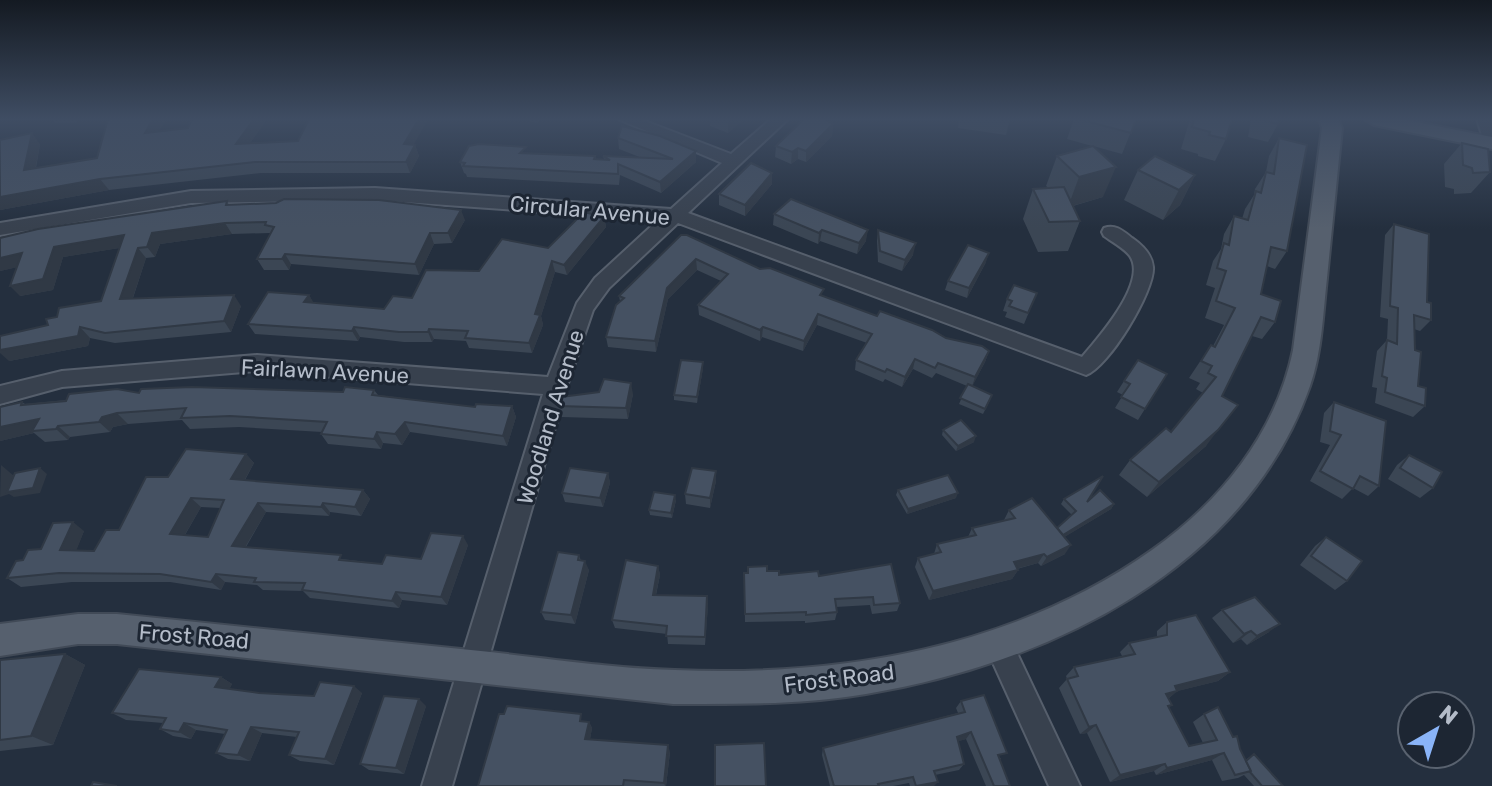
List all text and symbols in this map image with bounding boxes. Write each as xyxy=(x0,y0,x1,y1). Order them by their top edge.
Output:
street label: Circular Avenue xyxy=(509,190,671,231)
street label: Woodland Avenue xyxy=(511,327,590,508)
street label: Fairlawn Avenue xyxy=(240,354,410,389)
street label: Frost Road xyxy=(138,618,250,655)
street label: Frost Road xyxy=(782,658,896,699)
north arrow xyxy=(1396,690,1476,770)
text: N xyxy=(1434,699,1463,730)

